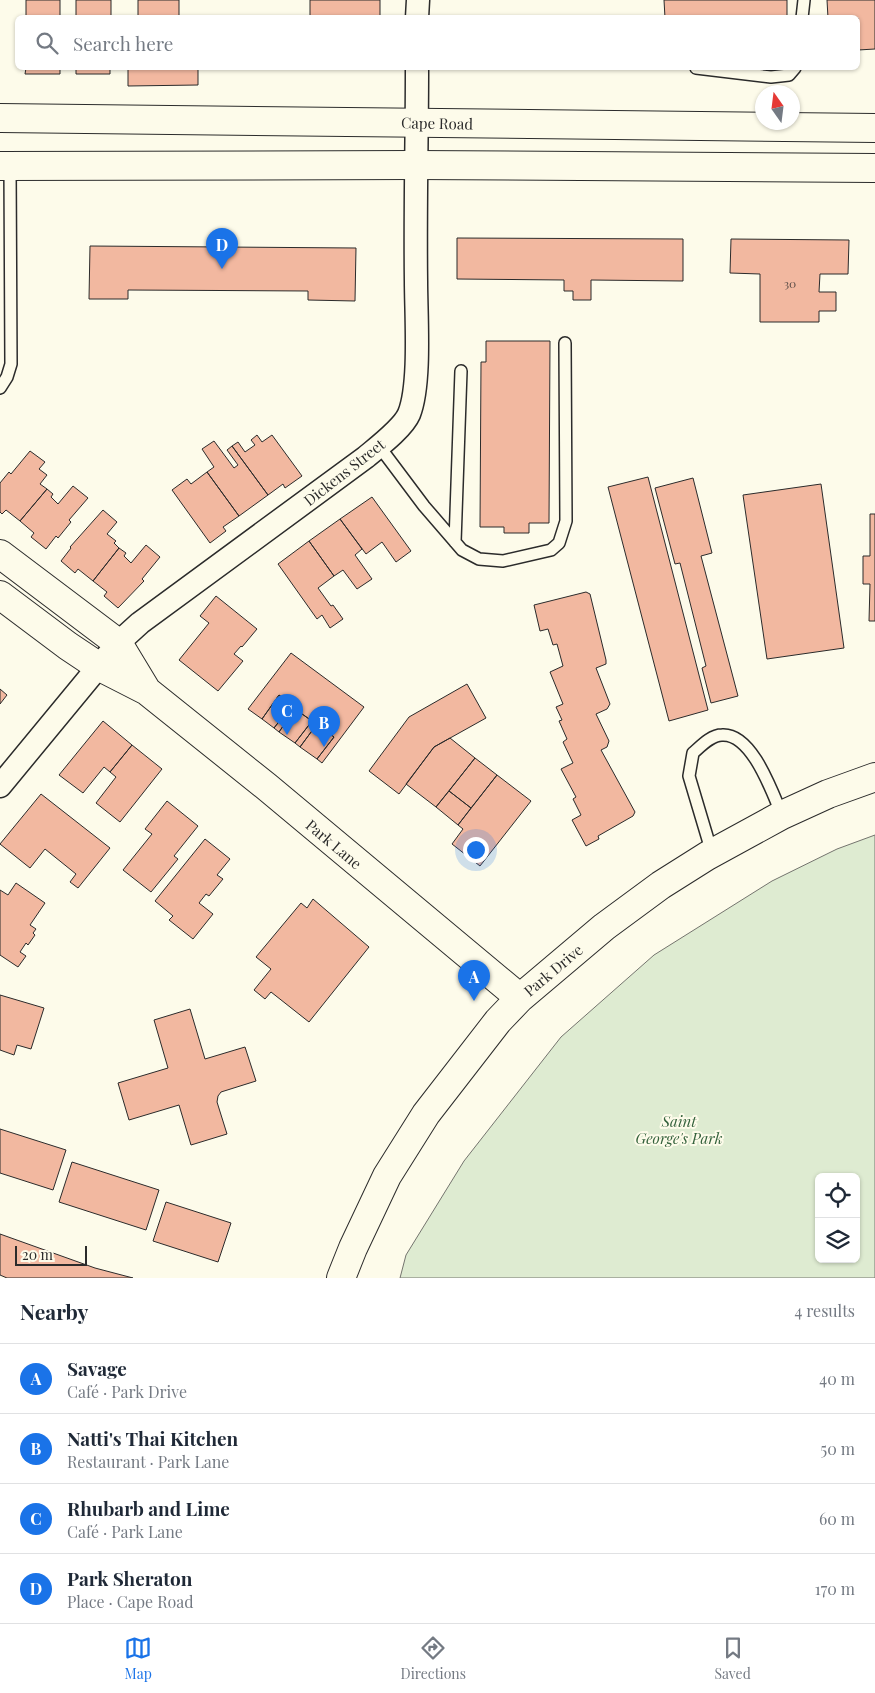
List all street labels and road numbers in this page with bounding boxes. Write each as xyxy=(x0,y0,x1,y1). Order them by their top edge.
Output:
street label: Cape Road xyxy=(401,112,473,134)
street label: Dickens Street xyxy=(299,434,389,510)
street label: Park Lane xyxy=(302,815,366,873)
street label: Park Drive xyxy=(519,940,587,1000)

